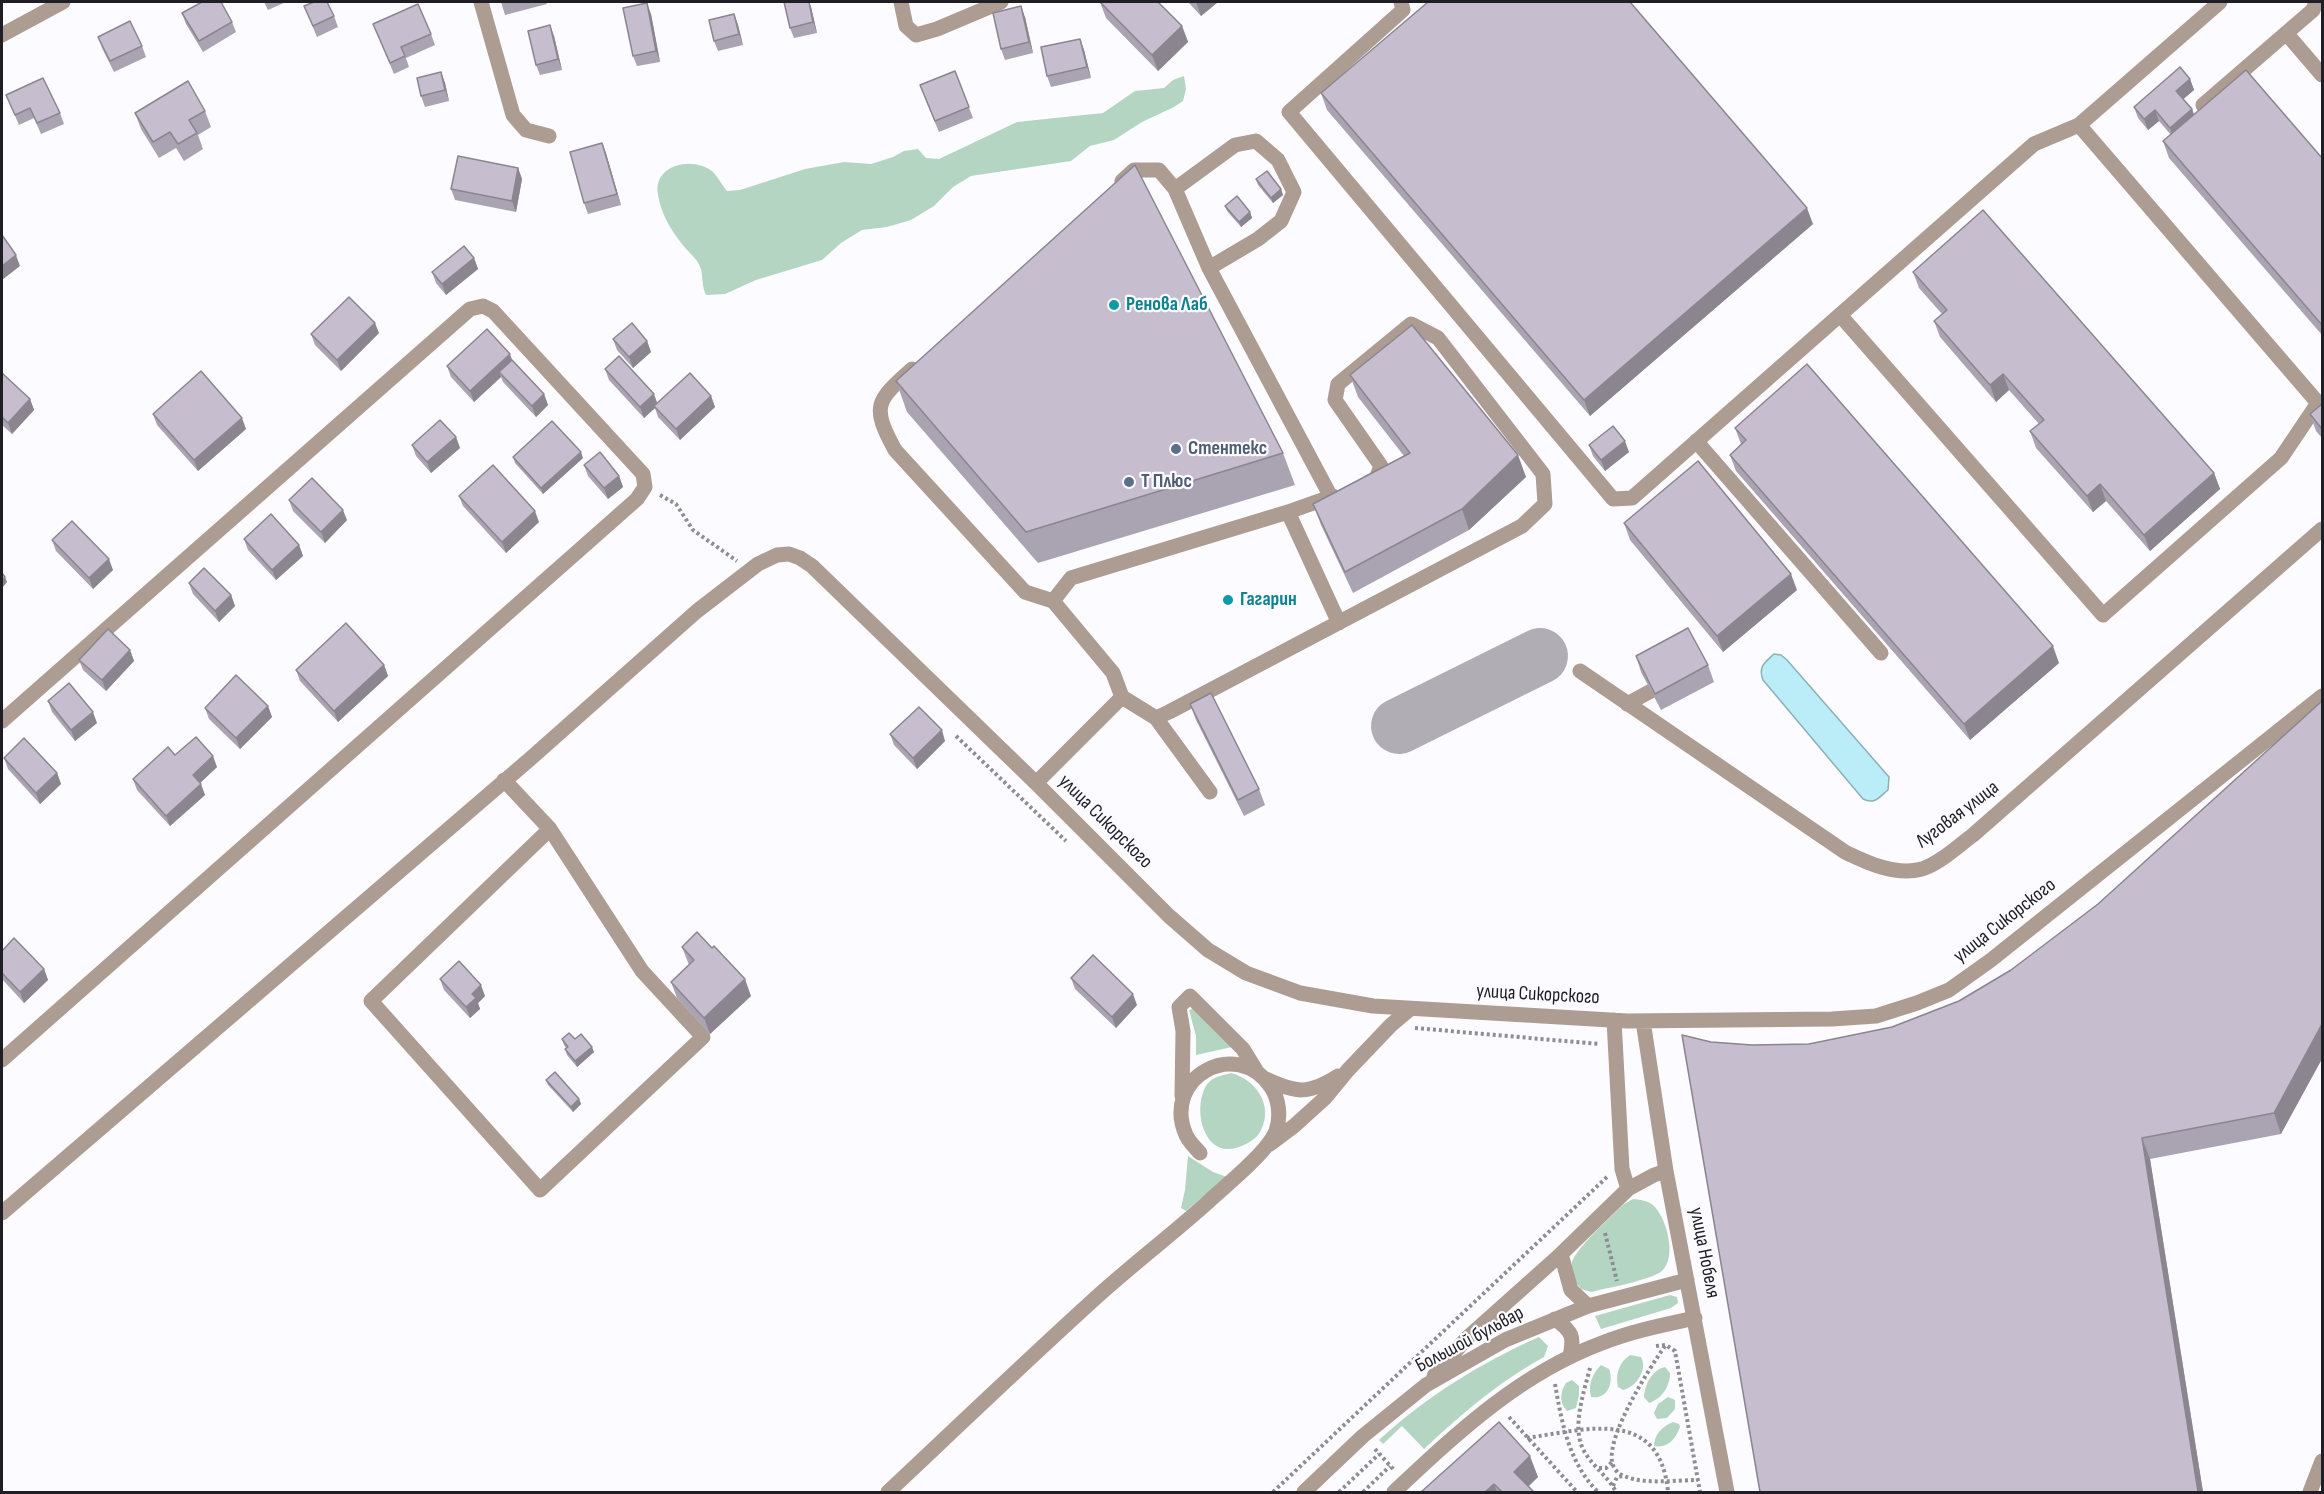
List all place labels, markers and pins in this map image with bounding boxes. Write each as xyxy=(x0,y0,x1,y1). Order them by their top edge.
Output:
place label: Ренова Лаб xyxy=(1126,293,1208,317)
marker: Ренова Лаб xyxy=(1107,298,1121,312)
place label: Стентекс xyxy=(1188,437,1267,461)
marker: Стентекс xyxy=(1169,442,1183,456)
place label: Т Плюс xyxy=(1141,470,1192,494)
marker: Т Плюс xyxy=(1122,475,1136,489)
place label: Гагарин xyxy=(1240,588,1297,612)
marker: Гагарин xyxy=(1221,593,1235,607)

